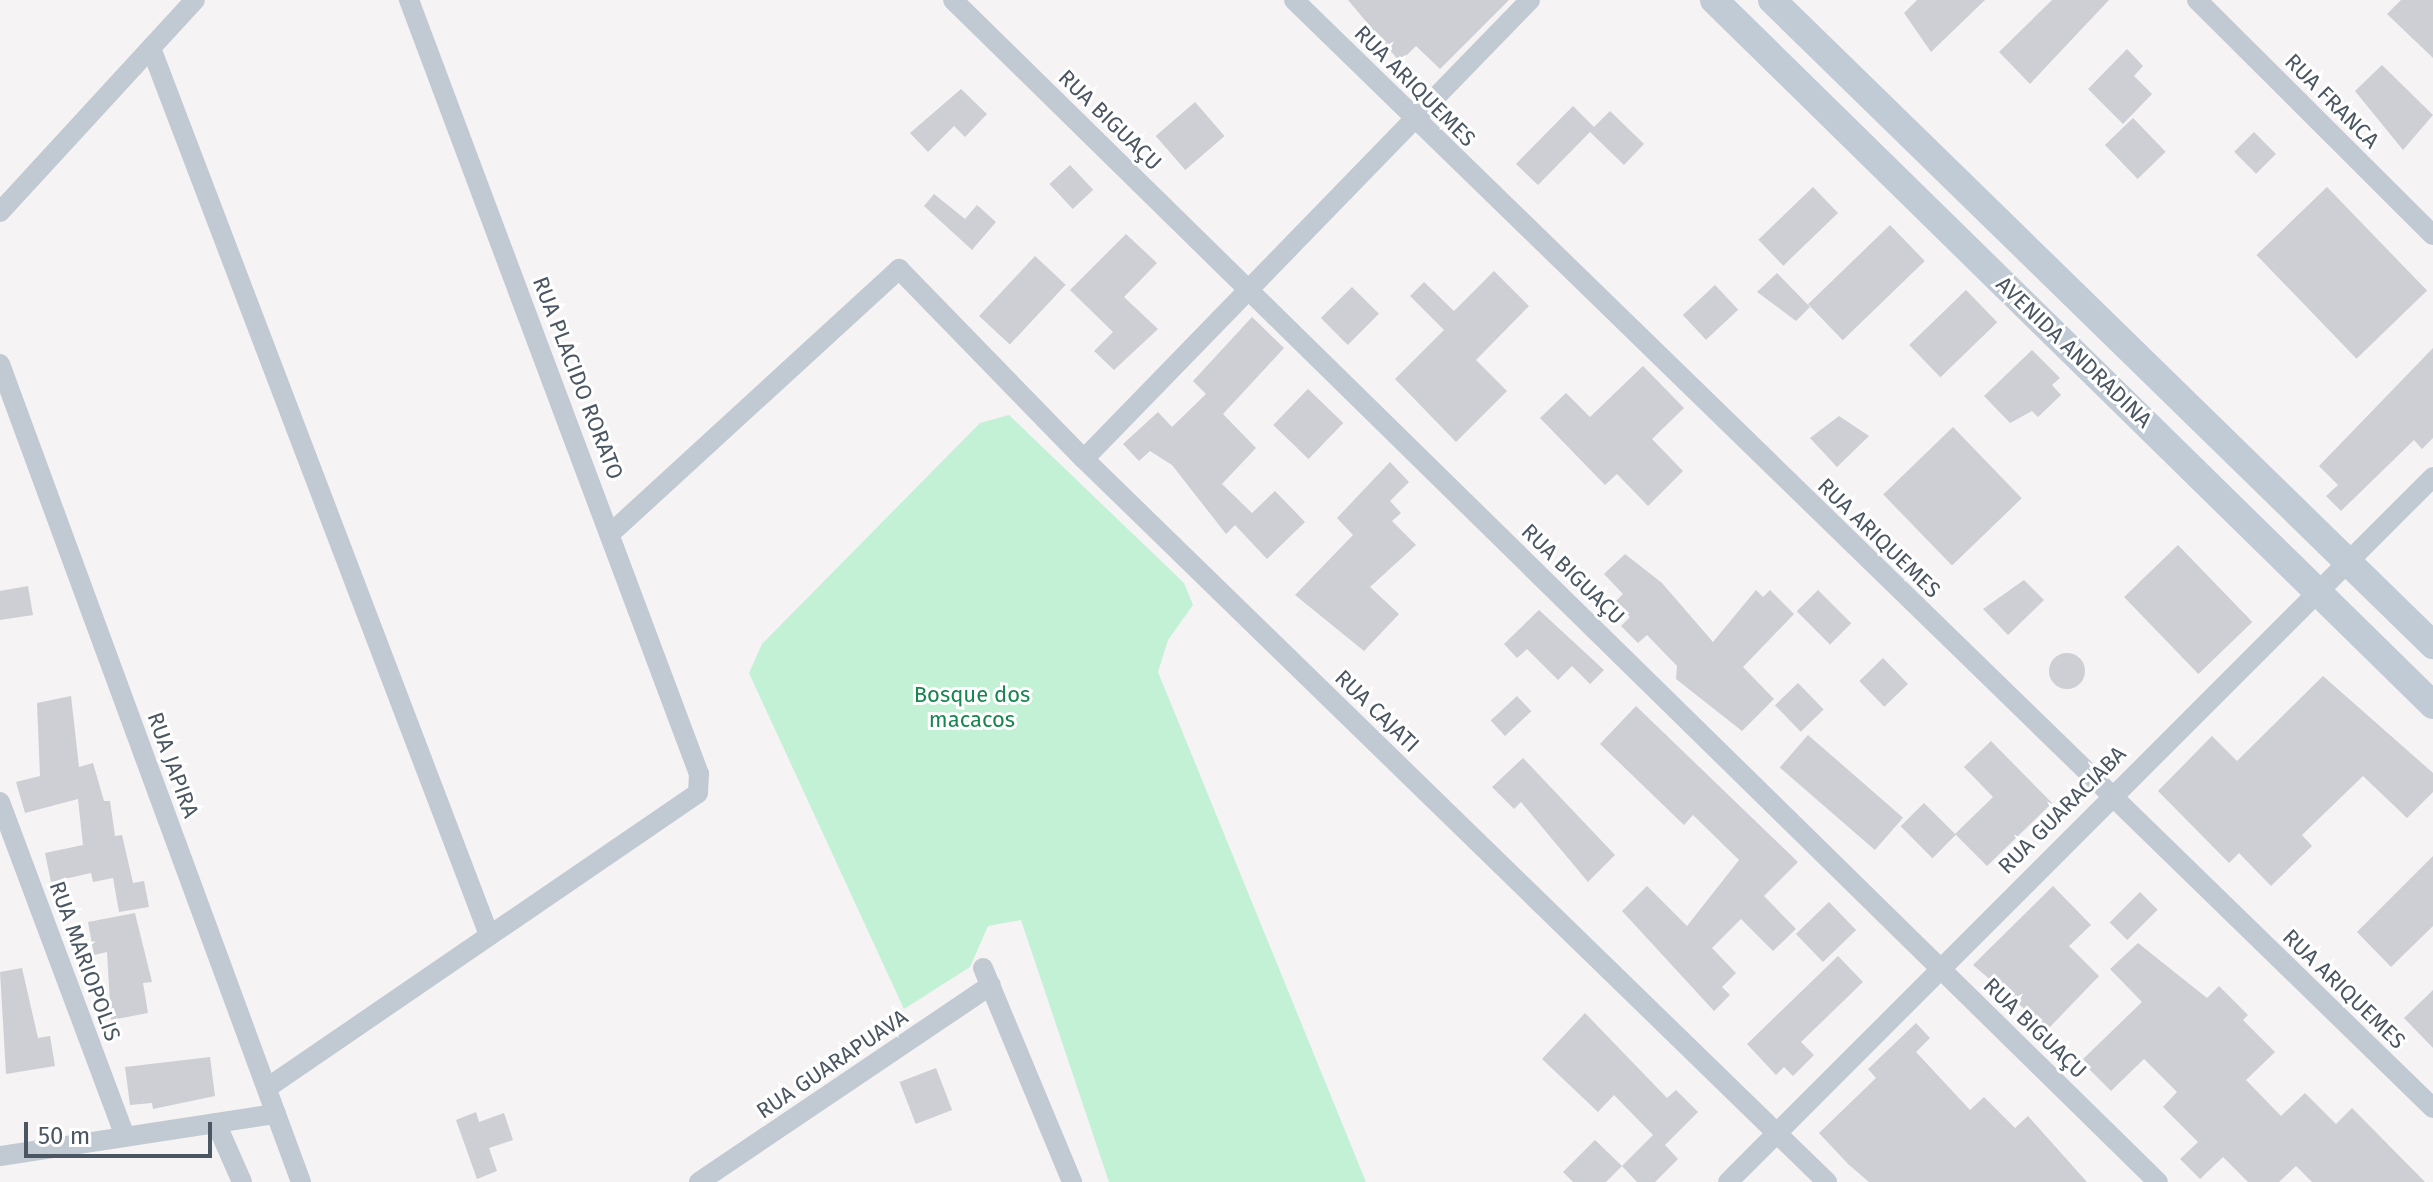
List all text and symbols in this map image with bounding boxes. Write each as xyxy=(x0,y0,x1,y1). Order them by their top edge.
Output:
street label: RUA ARIQUEMES xyxy=(1349,20,1481,152)
street label: RUA FRANCA xyxy=(2279,48,2385,154)
street label: RUA BIGUAÇU xyxy=(1053,64,1167,176)
street label: AVENIDA ANDRADINA xyxy=(1991,271,2157,433)
street label: RUA PLACIDO RORATO xyxy=(527,273,629,483)
street label: RUA ARIQUEMES xyxy=(1812,473,1946,603)
street label: RUA BIGUAÇU xyxy=(1516,518,1630,630)
street label: RUA CAJATI xyxy=(1329,664,1425,758)
park label: Bosque dos macacos xyxy=(914,681,1030,732)
street label: RUA JAPIRA xyxy=(142,709,204,821)
street label: RUA GUARACIABA xyxy=(1993,741,2131,879)
street label: RUA MARIOPOLIS xyxy=(44,877,126,1045)
street label: RUA ARIQUEMES xyxy=(2277,924,2411,1054)
street label: RUA BIGUAÇU xyxy=(1978,972,2092,1084)
street label: RUA GUARAPUAVA xyxy=(751,1004,913,1124)
scale bar xyxy=(28,1106,216,1156)
text: 50 m xyxy=(38,1122,90,1150)

